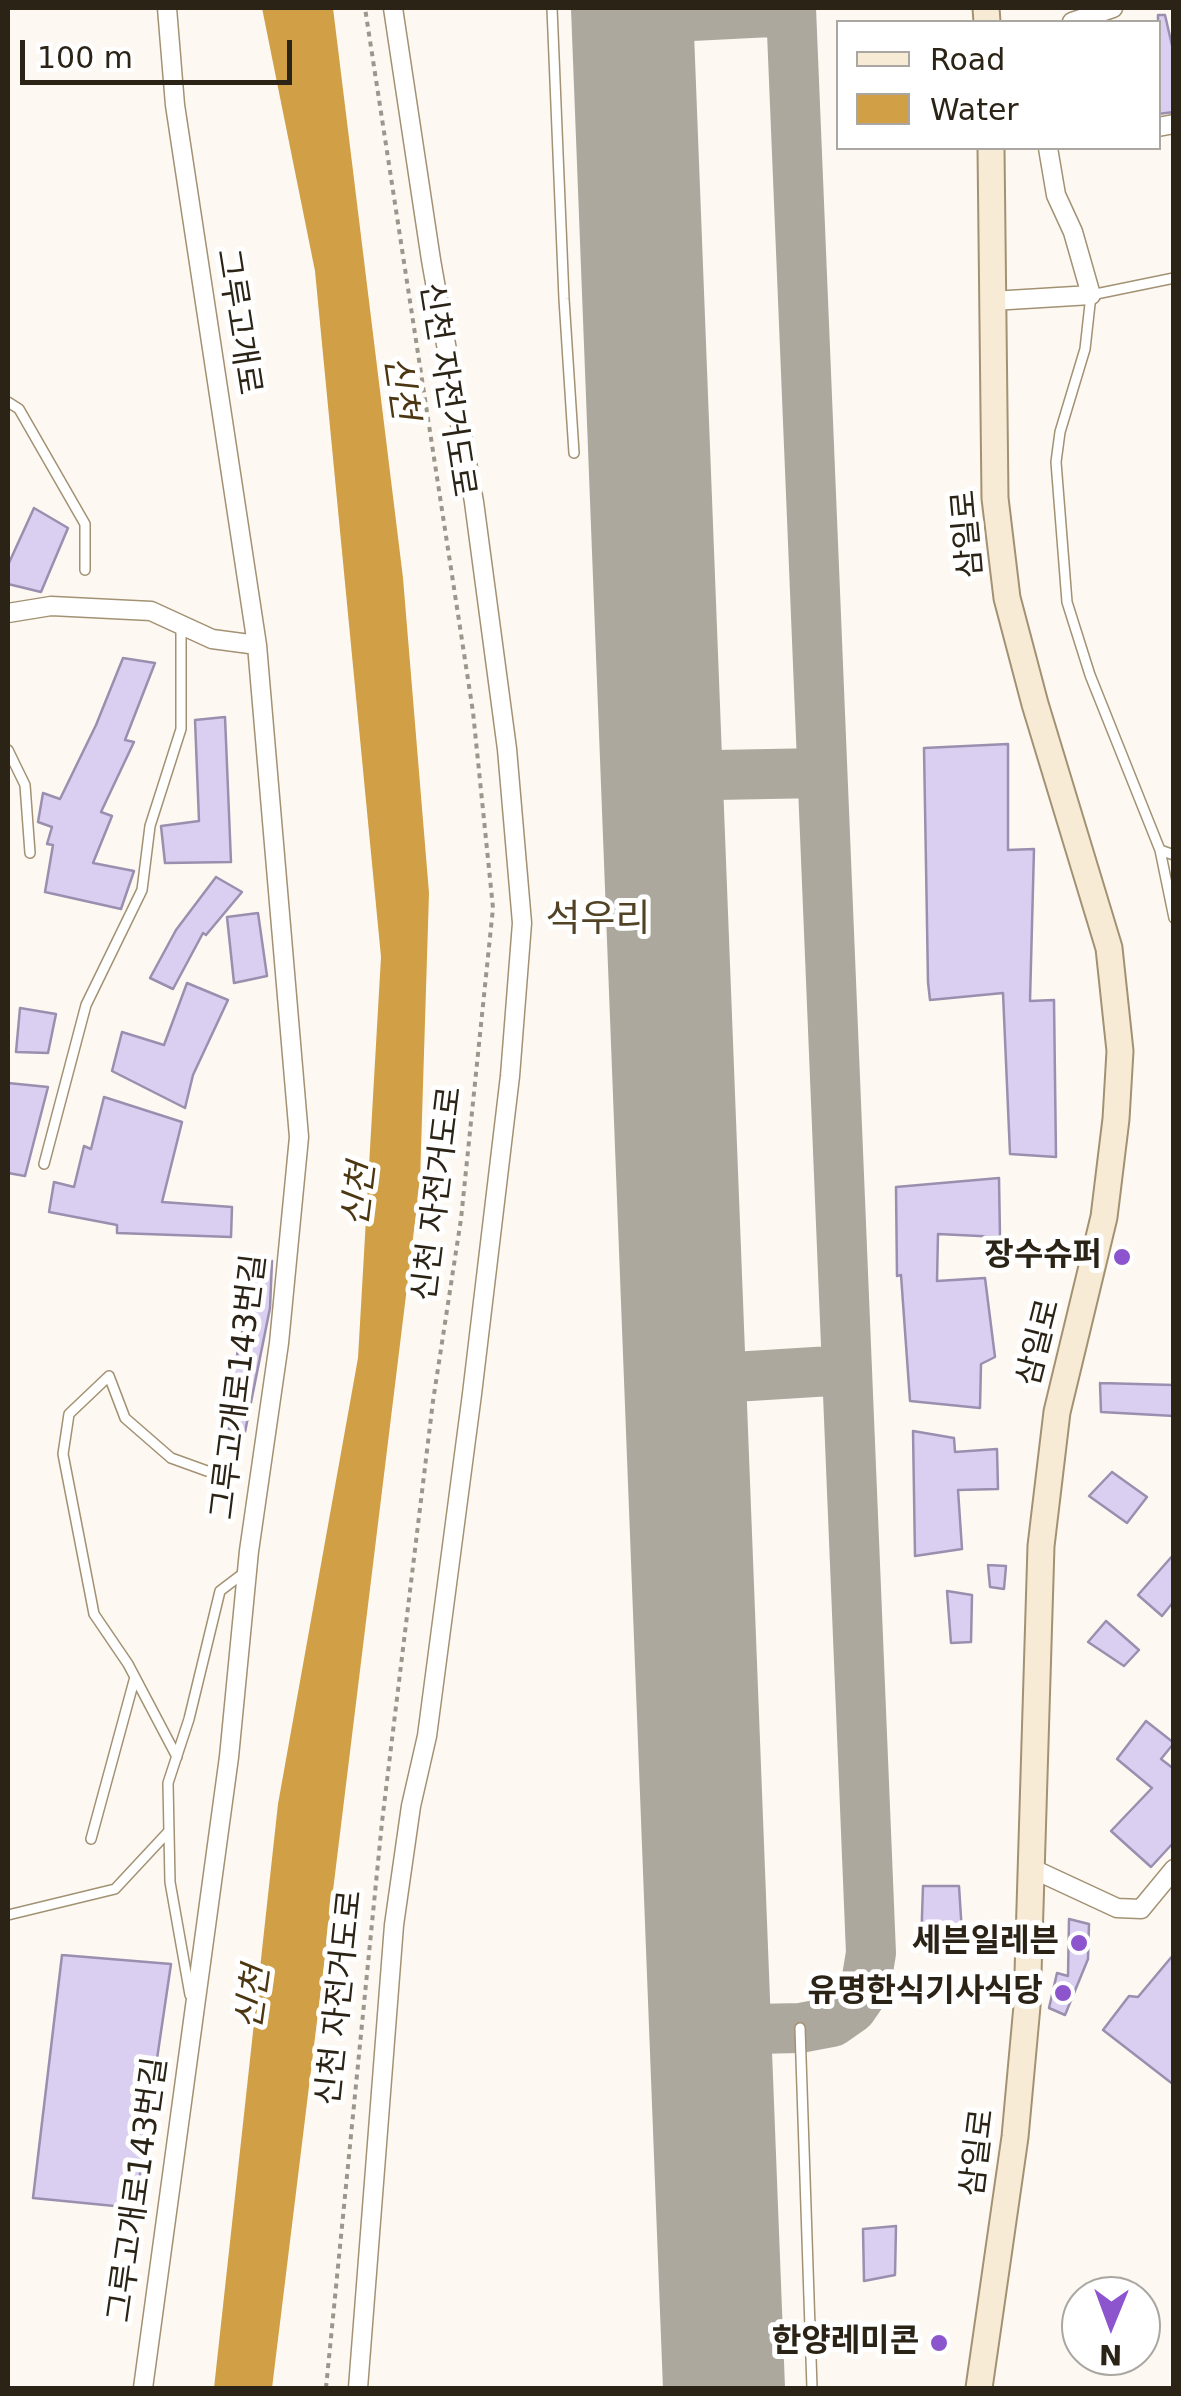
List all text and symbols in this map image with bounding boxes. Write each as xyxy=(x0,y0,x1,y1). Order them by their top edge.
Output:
scale bar xyxy=(25,20,298,82)
legend xyxy=(836,20,1161,150)
text: 100 m xyxy=(37,40,133,75)
text: Road xyxy=(930,42,1005,77)
text: Water xyxy=(930,92,1019,127)
street label: 그루고개로 xyxy=(207,246,267,398)
street label: 신천 자전거도로 xyxy=(410,280,482,500)
water label: 신천 xyxy=(374,353,424,423)
street label: 삼일로 xyxy=(946,488,992,580)
district label: 석우리 xyxy=(546,898,650,944)
street label: 신천 자전거도로 xyxy=(407,1084,471,1304)
water label: 신천 xyxy=(336,1160,386,1230)
place label: 장수슈퍼 xyxy=(984,1238,1102,1276)
marker: 장수슈퍼 xyxy=(1111,1246,1133,1268)
street label: 그루고개로143번길 xyxy=(205,1252,275,1522)
street label: 삼일로 xyxy=(1011,1296,1069,1390)
street label: 신천 자전거도로 xyxy=(311,1888,371,2108)
place label: 세븐일레븐 xyxy=(912,1924,1059,1962)
marker: 세븐일레븐 xyxy=(1068,1932,1090,1954)
water label: 신천 xyxy=(230,1963,280,2033)
place label: 유명한식기사식당 xyxy=(807,1974,1043,2012)
marker: 유명한식기사식당 xyxy=(1052,1982,1074,2004)
street label: 그루고개로143번길 xyxy=(101,2055,177,2325)
street label: 삼일로 xyxy=(955,2107,1003,2199)
north arrow xyxy=(1061,2276,1161,2376)
place label: 한양레미콘 xyxy=(772,2324,919,2362)
marker: 한양레미콘 xyxy=(928,2332,950,2354)
text: N xyxy=(1098,2338,1123,2371)

